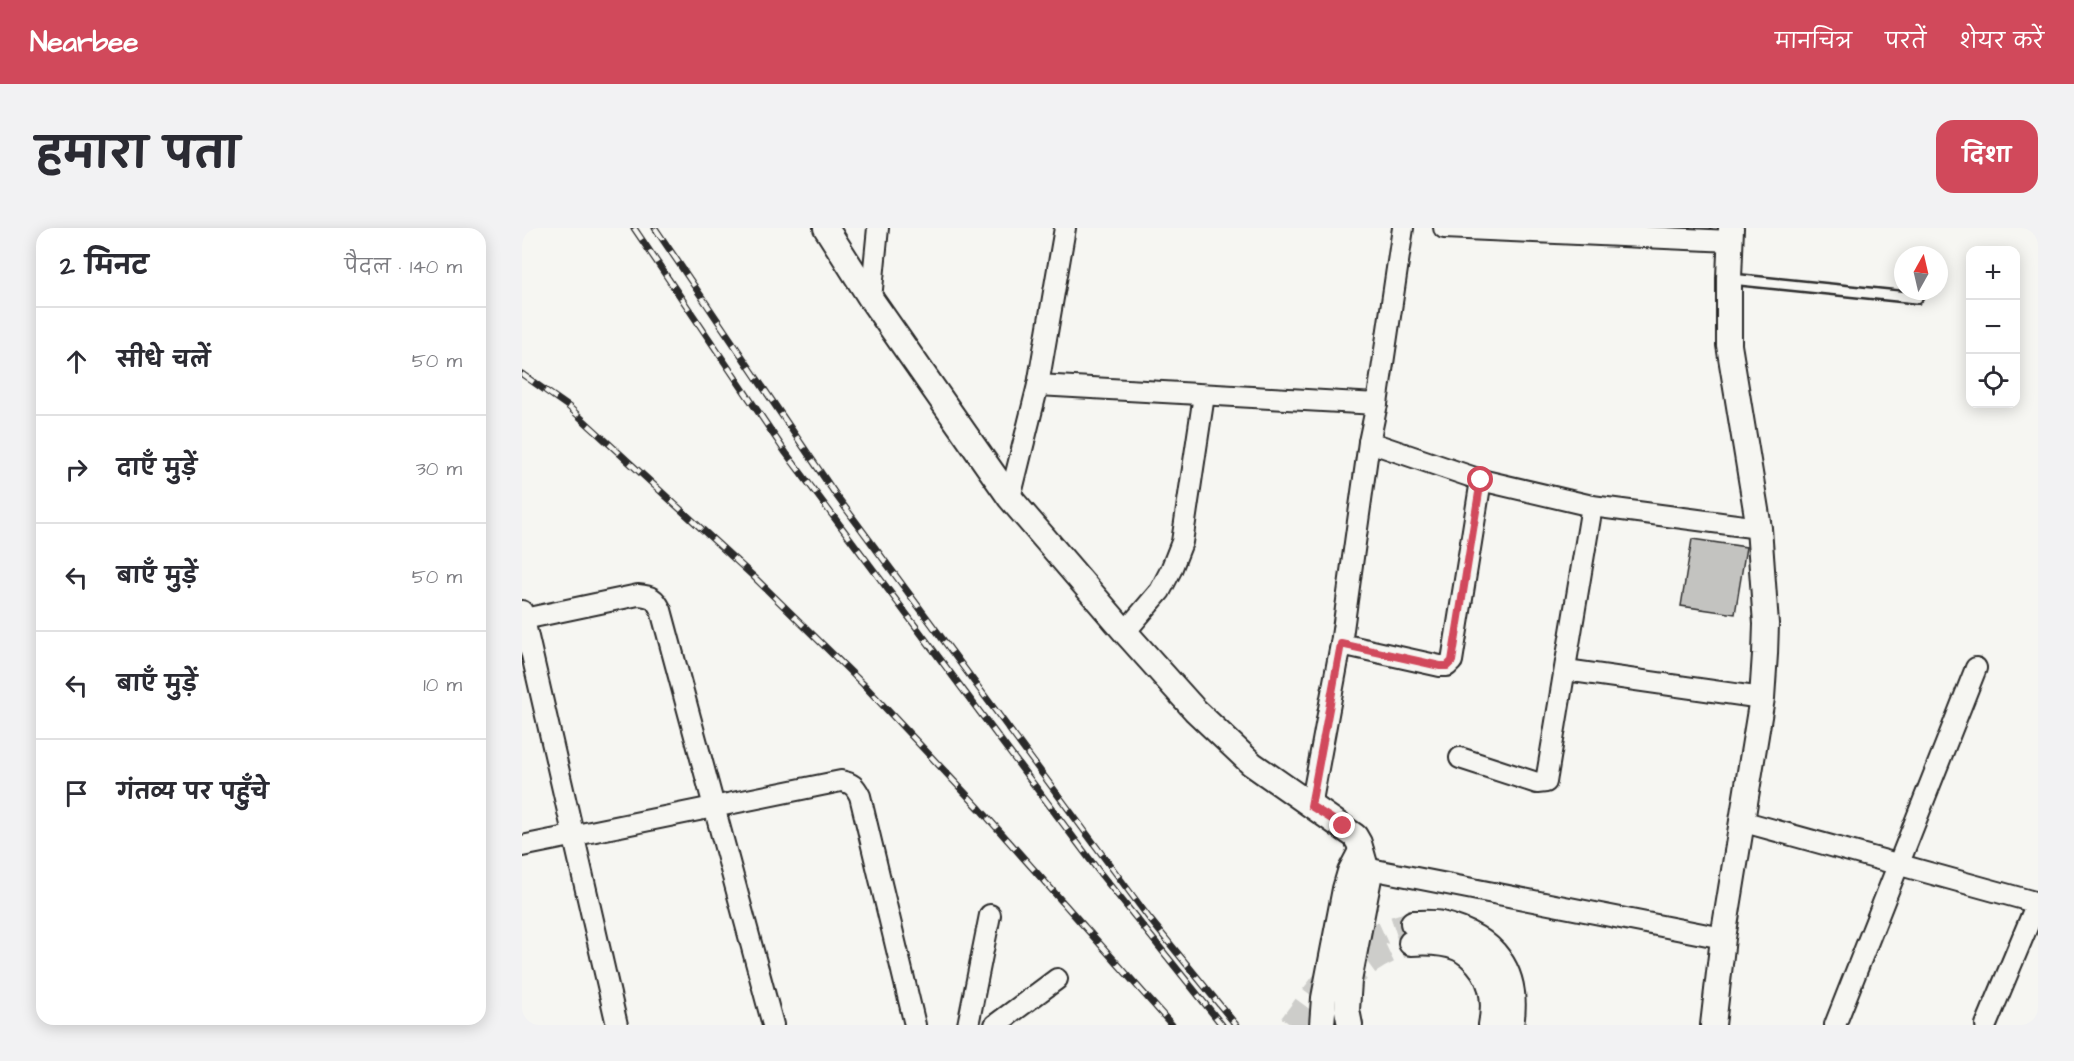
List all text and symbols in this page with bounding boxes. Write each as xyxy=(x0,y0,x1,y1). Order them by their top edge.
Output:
text: Nearbee xyxy=(30,23,138,62)
text: मानचित्र xyxy=(1775,27,1852,56)
text: परतें xyxy=(1885,27,1926,56)
text: शेयर करें xyxy=(1959,27,2044,56)
button: दिशा xyxy=(1936,120,2038,193)
text: हमारा पता xyxy=(36,126,239,184)
north arrow xyxy=(1894,246,1948,300)
map controls xyxy=(1966,246,2020,408)
button: + xyxy=(1966,246,2020,300)
text: 2 मिनट xyxy=(60,248,148,284)
text: पैदल · 140 m xyxy=(345,253,462,281)
button: − xyxy=(1966,300,2020,354)
icon: ahead xyxy=(60,345,93,378)
text: सीधे चलें xyxy=(117,345,210,376)
text: 50 m xyxy=(412,347,462,375)
button: locate xyxy=(1966,354,2020,408)
icon: right xyxy=(60,453,93,486)
text: दाएँ मुड़ें xyxy=(117,453,197,484)
text: 30 m xyxy=(416,455,462,483)
route start xyxy=(1467,466,1493,492)
icon: left xyxy=(60,561,93,594)
text: बाएँ मुड़ें xyxy=(117,561,197,592)
text: 50 m xyxy=(412,563,462,591)
icon: left xyxy=(60,669,93,702)
text: बाएँ मुड़ें xyxy=(117,669,197,700)
text: 10 m xyxy=(423,671,462,699)
icon: arrive xyxy=(60,777,93,810)
text: गंतव्य पर पहुँचे xyxy=(117,777,268,808)
route end xyxy=(1329,812,1355,838)

